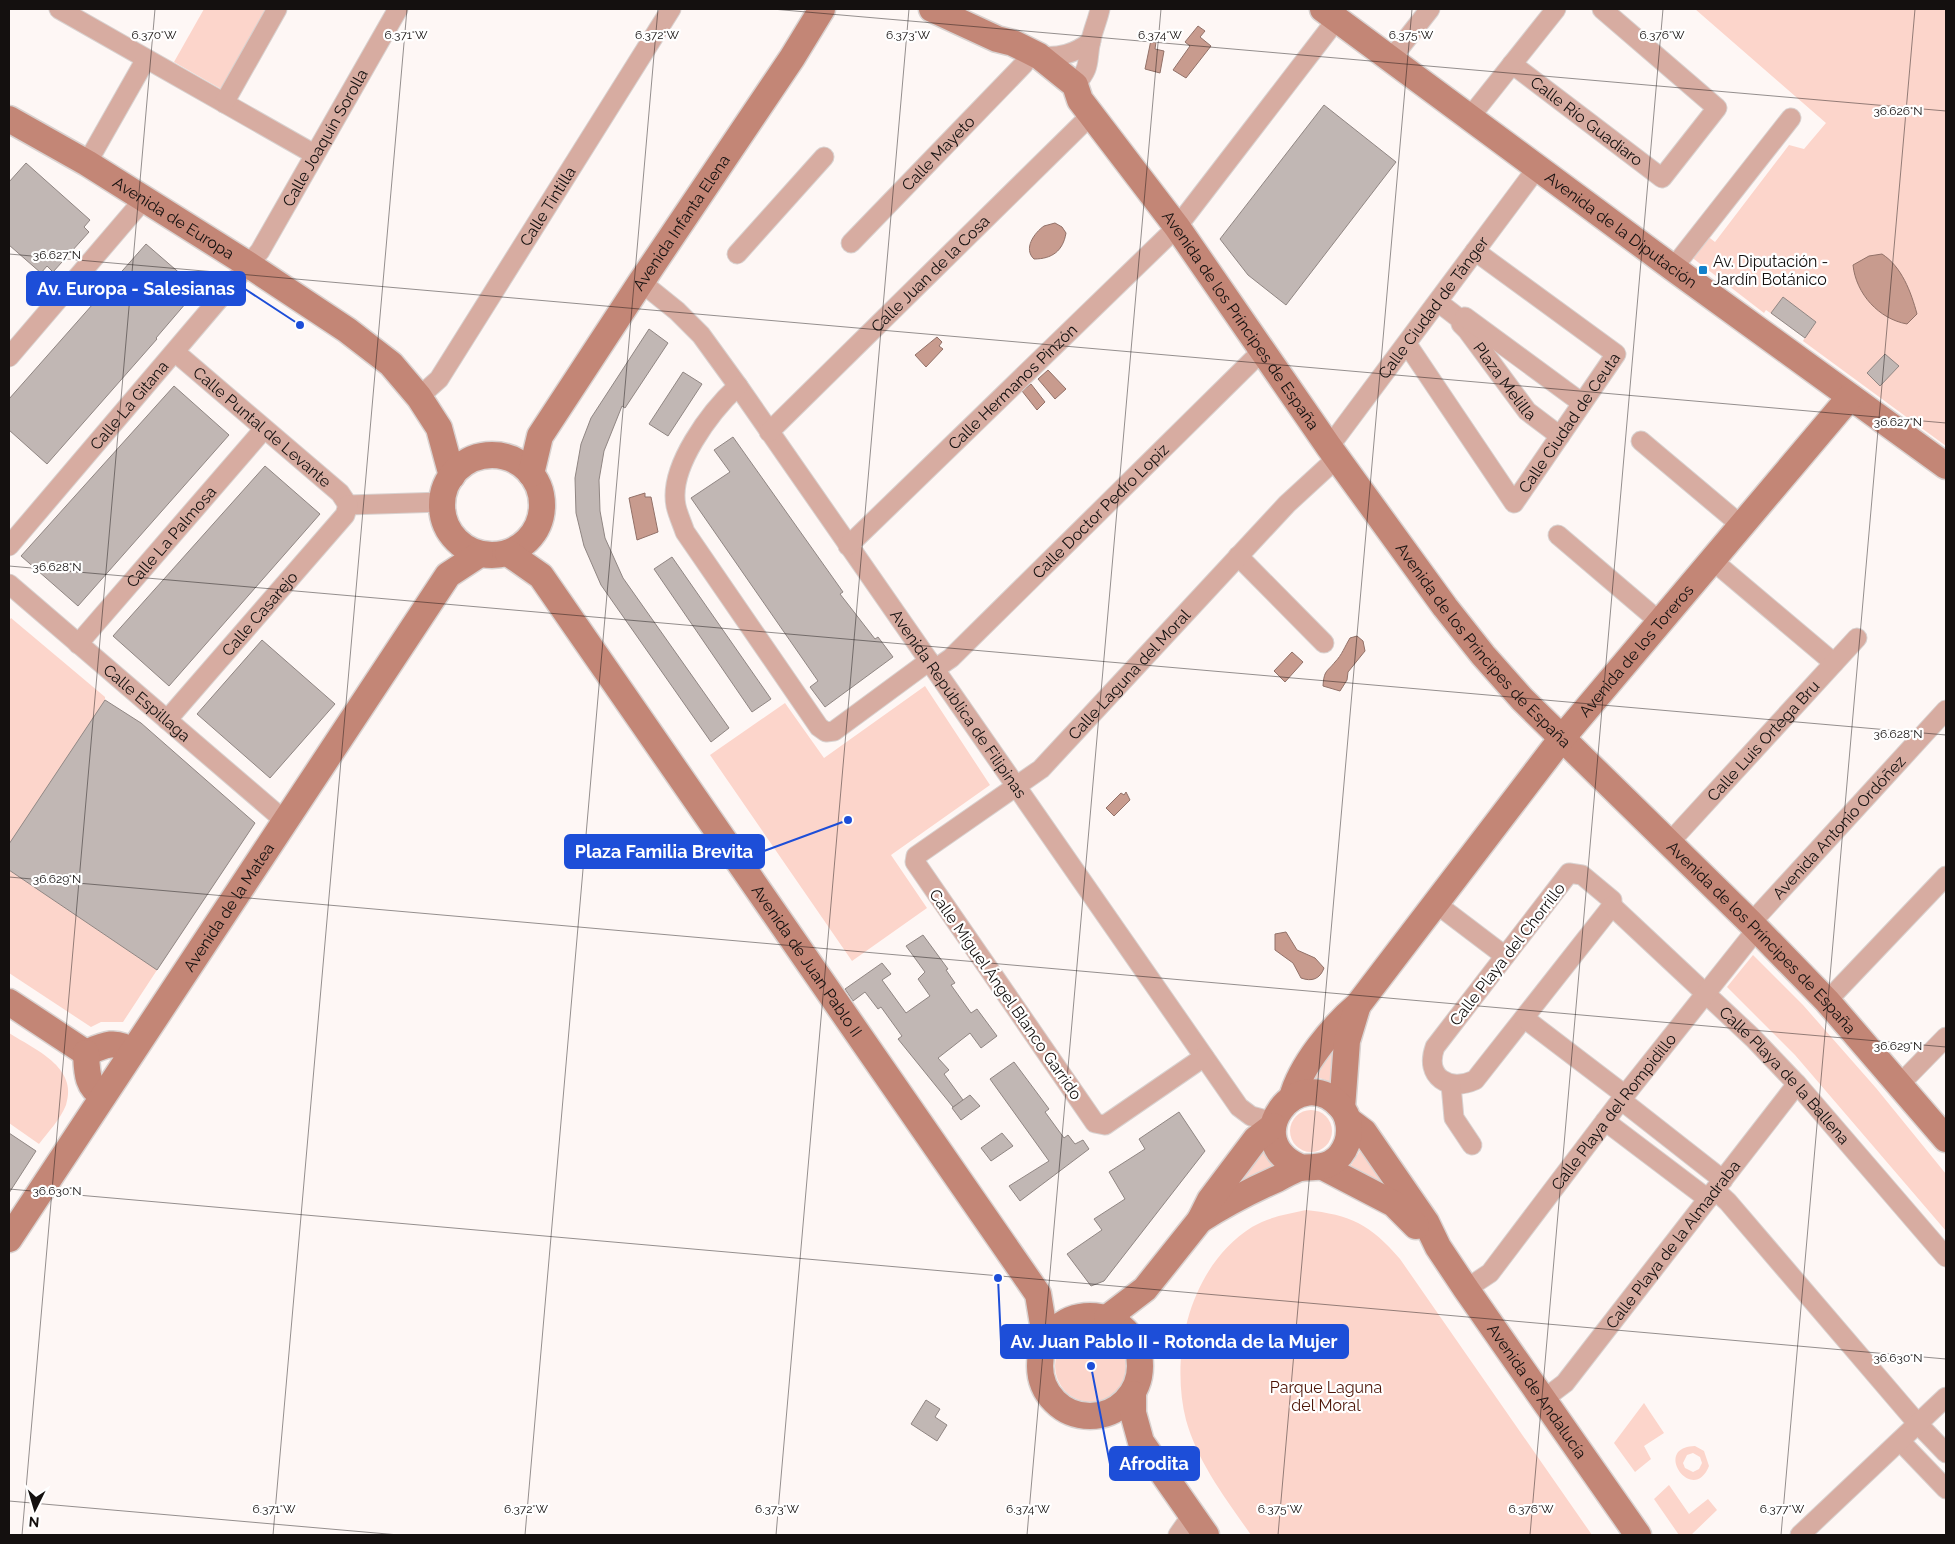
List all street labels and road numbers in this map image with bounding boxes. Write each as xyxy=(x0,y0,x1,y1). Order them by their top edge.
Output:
street label: Calle Joaquín Sorolla xyxy=(278,66,372,210)
street label: Calle Río Guadiaro xyxy=(1527,72,1647,170)
street label: Calle Mayeto xyxy=(898,112,979,195)
street label: Avenida Infanta Elena xyxy=(629,151,734,294)
street label: Calle Tintilla xyxy=(516,163,580,250)
street label: Avenida de la Diputación xyxy=(1541,168,1701,292)
street label: Avenida de Europa xyxy=(109,173,238,263)
street label: Avenida de los Príncipes de España xyxy=(1158,207,1323,433)
street label: Calle Juan de la Cosa xyxy=(867,211,994,336)
street label: Calle Ciudad de Tánger xyxy=(1374,233,1493,383)
street label: Calle Hermanos Pinzón xyxy=(944,320,1081,454)
street label: Plaza Melilla xyxy=(1469,339,1540,424)
street label: Calle Ciudad de Ceuta xyxy=(1515,349,1624,497)
street label: Calle La Gitana xyxy=(86,357,173,454)
street label: Calle Puntal de Levante xyxy=(189,363,335,491)
street label: Calle Doctor Pedro Lopiz xyxy=(1028,440,1173,582)
street label: Calle La Palmosa xyxy=(122,482,220,591)
street label: Avenida de los Príncipes de España xyxy=(1392,539,1575,752)
street label: Calle Casarejo xyxy=(218,568,302,660)
street label: Avenida de los Toreros xyxy=(1575,581,1698,721)
street label: Calle Laguna del Moral xyxy=(1064,605,1195,744)
street label: Avenida República de Filipinas xyxy=(886,606,1031,802)
street label: Calle Espillaga xyxy=(99,660,194,746)
street label: Calle Luis Ortega Bru xyxy=(1703,677,1823,805)
street label: Avenida Antonio Ordóñez xyxy=(1769,752,1910,903)
street label: Avenida de los Príncipes de España xyxy=(1663,837,1860,1038)
street label: Avenida de la Matea xyxy=(180,839,278,975)
street label: Calle Playa del Chorrillo xyxy=(1446,879,1569,1029)
street label: Avenida de Juan Pablo II xyxy=(748,881,866,1040)
street label: Calle Miguel Ángel Blanco Garrido xyxy=(925,885,1087,1103)
street label: Calle Playa de la Ballena xyxy=(1715,1003,1854,1148)
street label: Calle Playa del Rompidillo xyxy=(1547,1030,1680,1194)
street label: Calle Playa de la Almadraba xyxy=(1602,1157,1744,1332)
street label: Avenida de Andalucía xyxy=(1483,1320,1591,1462)

